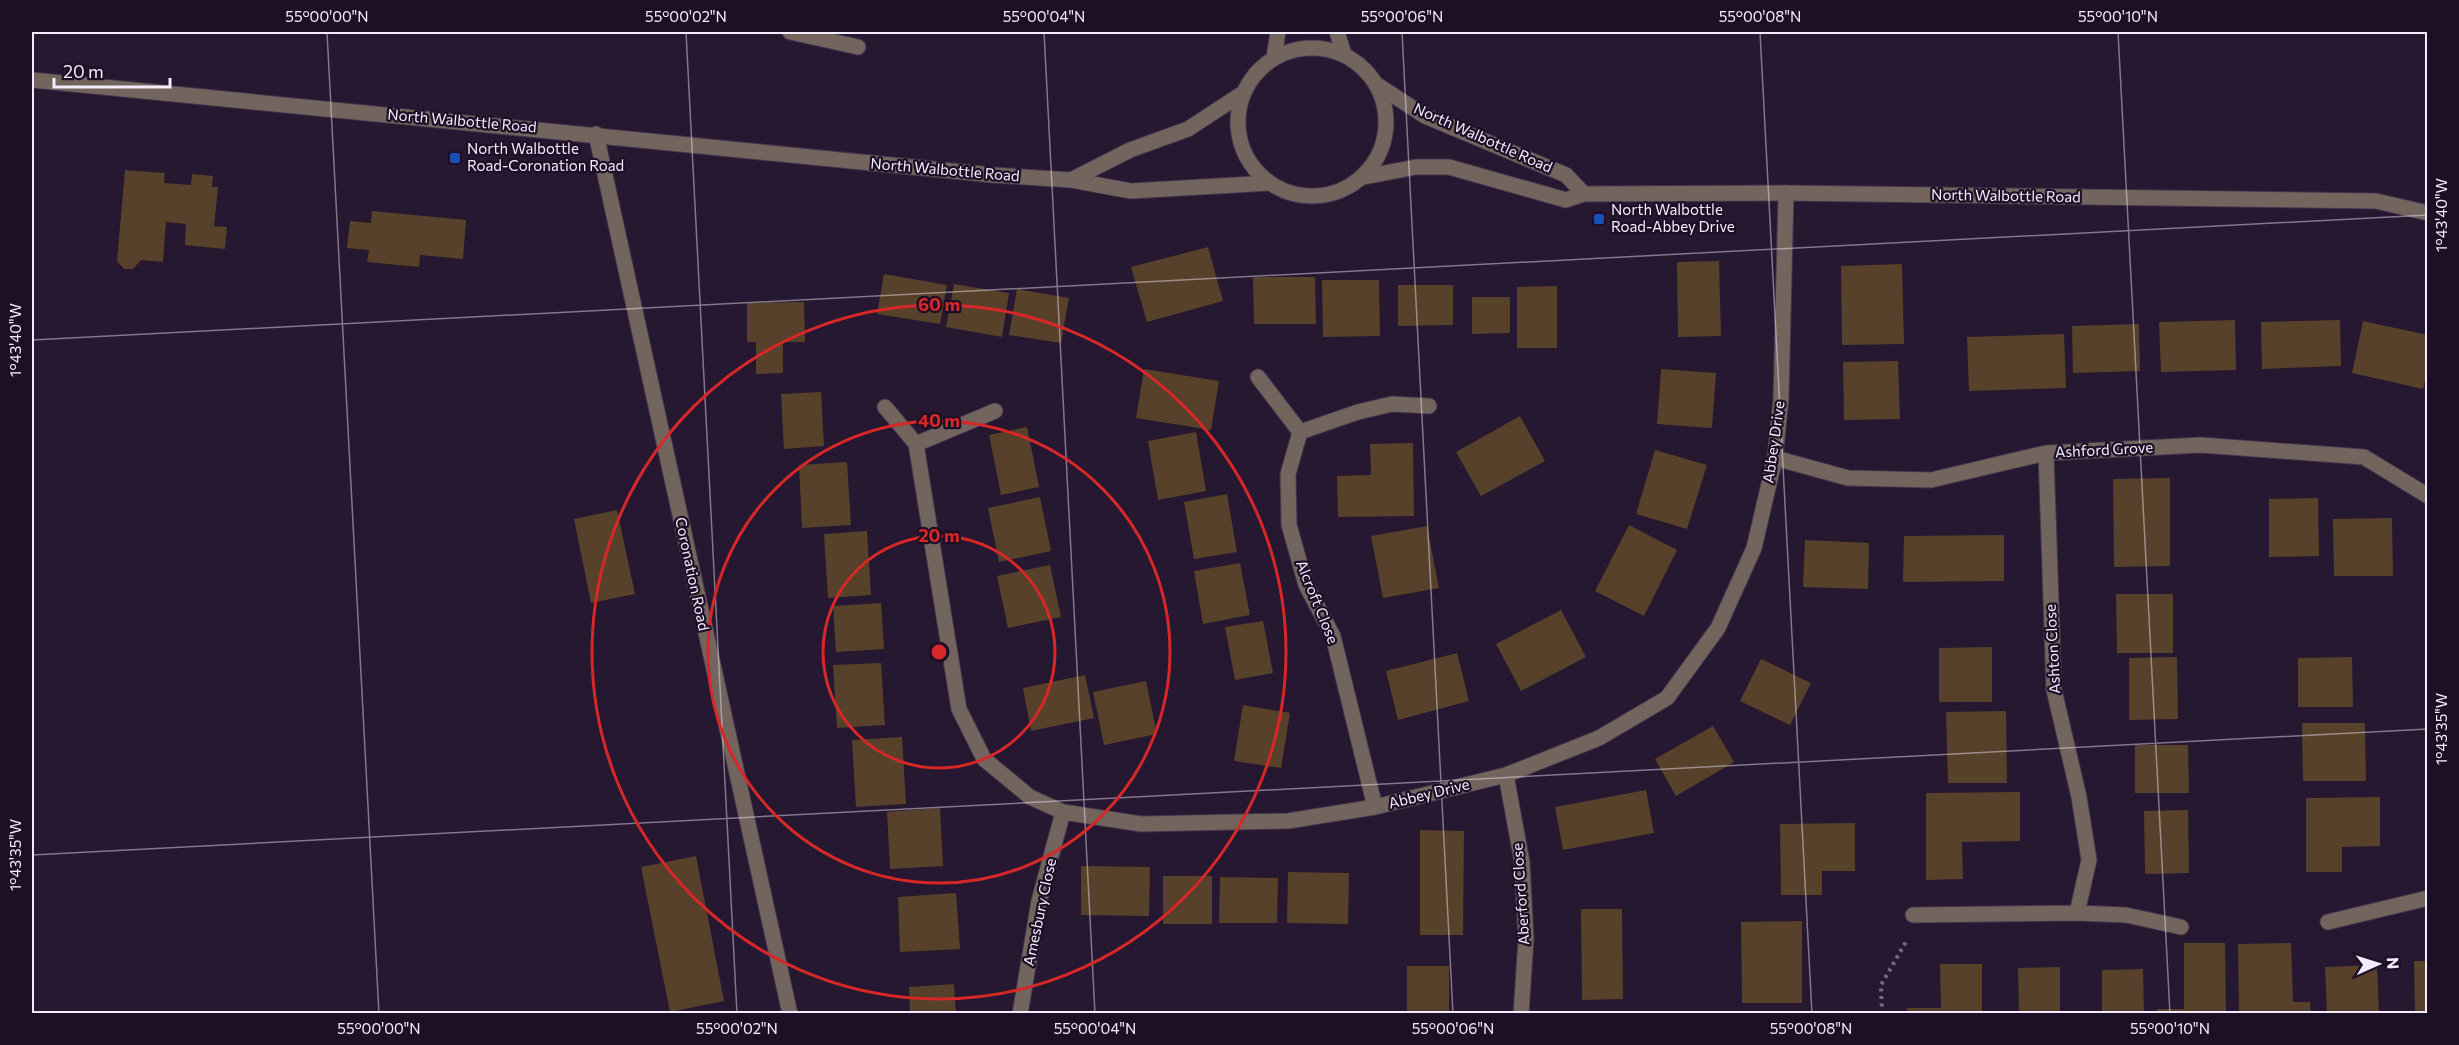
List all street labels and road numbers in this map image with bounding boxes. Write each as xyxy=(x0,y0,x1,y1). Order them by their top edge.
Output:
street label: North Walbottle Road xyxy=(1411,98,1555,176)
street label: North Walbottle Road xyxy=(387,105,537,135)
street label: North Walbottle Road xyxy=(870,154,1020,184)
street label: North Walbottle Road xyxy=(1931,185,2081,205)
street label: Abbey Drive xyxy=(1758,400,1788,484)
street label: Ashford Grove xyxy=(2054,437,2154,461)
street label: Coronation Road xyxy=(672,515,714,632)
street label: Alcroft Close xyxy=(1293,557,1343,646)
street label: Ashton Close xyxy=(2041,604,2063,694)
street label: Abbey Drive xyxy=(1386,774,1471,812)
street label: Aberford Close xyxy=(1507,842,1533,946)
street label: Amesbury Close xyxy=(1019,856,1059,967)

